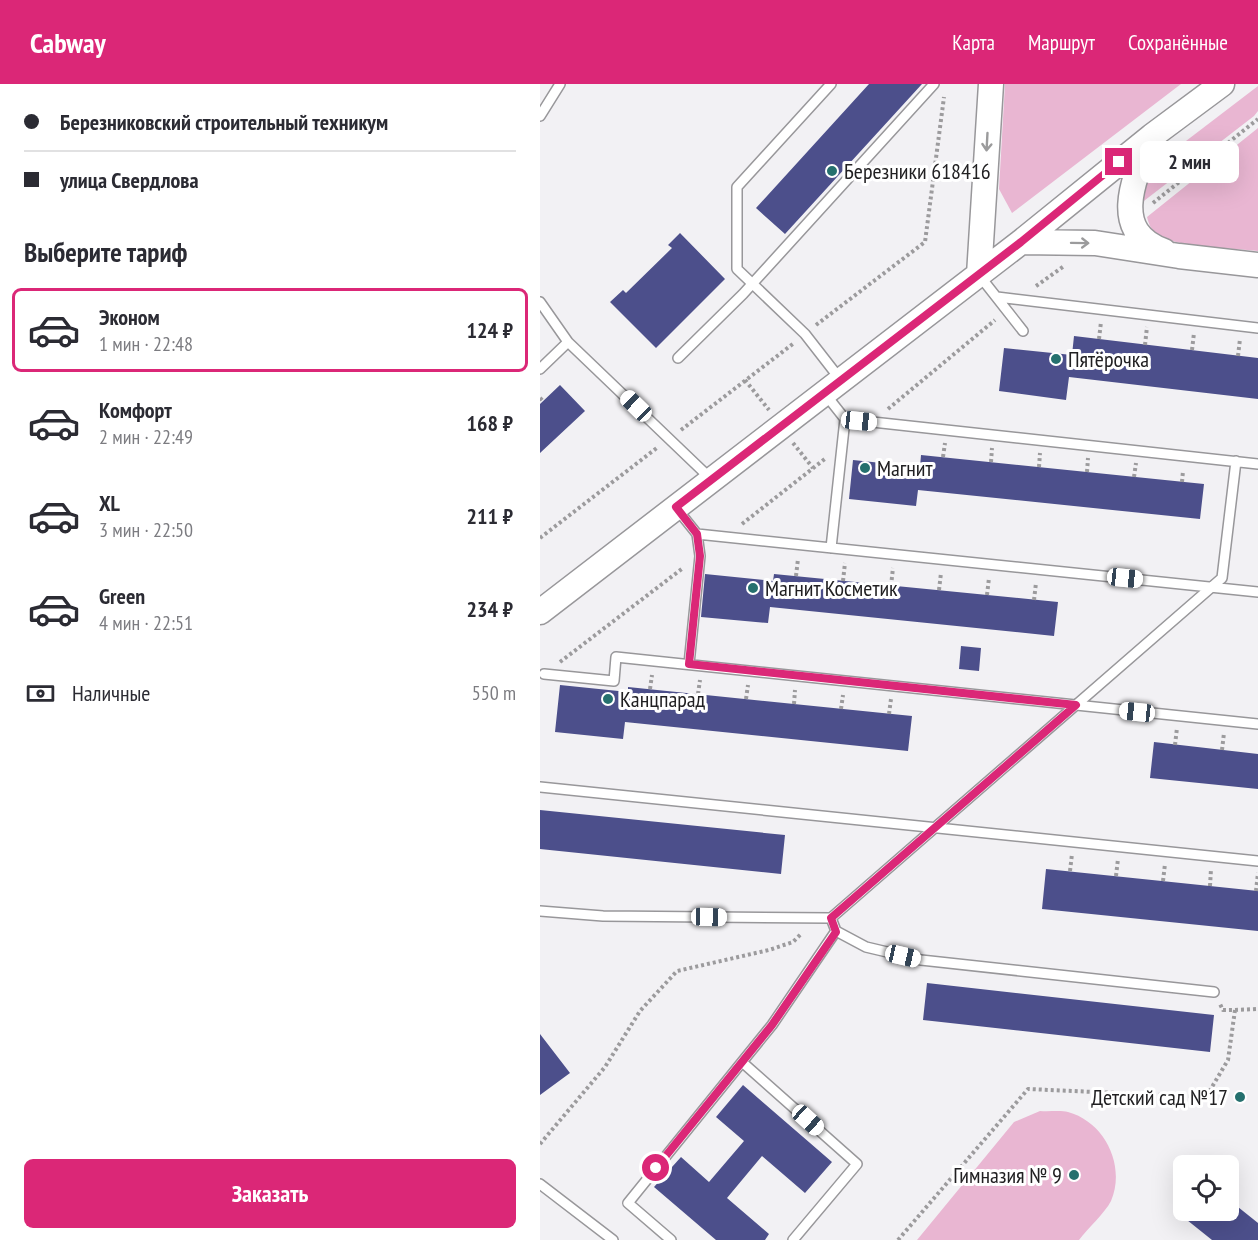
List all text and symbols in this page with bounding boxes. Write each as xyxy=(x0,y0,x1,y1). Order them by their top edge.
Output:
text: Cabway xyxy=(30,24,106,61)
text: Карта xyxy=(952,29,995,56)
text: Маршрут xyxy=(1028,29,1095,56)
text: Сохранённые xyxy=(1128,29,1228,56)
text: Березниковский строительный техникум xyxy=(60,108,388,136)
one-way arrow xyxy=(981,132,992,152)
callout: 2 мин xyxy=(1140,141,1239,183)
route end xyxy=(1105,148,1132,175)
text: 2 мин xyxy=(1168,149,1211,175)
place label: Березники 618416 xyxy=(844,157,991,185)
marker: Березники 618416 xyxy=(825,164,839,178)
text: улица Свердлова xyxy=(60,166,199,194)
text: Выберите тариф xyxy=(24,235,187,269)
one-way arrow xyxy=(1069,237,1089,249)
icon: car xyxy=(27,303,81,357)
text: Эконом xyxy=(99,303,160,331)
text: 124 ₽ xyxy=(466,316,513,344)
text: 1 мин · 22:48 xyxy=(99,331,193,357)
place label: Пятёрочка xyxy=(1068,345,1149,373)
marker: Пятёрочка xyxy=(1049,352,1063,366)
car xyxy=(617,387,655,425)
icon: car xyxy=(27,396,81,450)
text: Комфорт xyxy=(99,396,172,424)
text: 168 ₽ xyxy=(466,409,513,437)
car xyxy=(840,410,878,432)
text: 2 мин · 22:49 xyxy=(99,424,193,450)
place label: Магнит xyxy=(877,454,934,482)
marker: Магнит xyxy=(858,461,872,475)
icon: car xyxy=(27,489,81,543)
text: XL xyxy=(99,489,120,517)
text: 211 ₽ xyxy=(466,502,513,530)
text: 3 мин · 22:50 xyxy=(99,517,193,543)
car xyxy=(1106,567,1144,589)
place label: Магнит Косметик xyxy=(765,574,898,602)
marker: Магнит Косметик xyxy=(746,581,760,595)
icon: car xyxy=(27,582,81,636)
text: Green xyxy=(99,582,145,610)
text: 234 ₽ xyxy=(466,595,513,623)
text: 4 мин · 22:51 xyxy=(99,610,193,636)
icon: cash xyxy=(24,677,57,710)
text: Наличные xyxy=(72,679,150,707)
text: 550 m xyxy=(472,680,516,706)
place label: Канцпарад xyxy=(620,685,706,713)
marker: Канцпарад xyxy=(601,692,615,706)
car xyxy=(1118,701,1156,723)
car xyxy=(691,908,727,926)
car xyxy=(883,943,923,969)
place label: Детский сад №17 xyxy=(1091,1083,1228,1111)
marker: Детский сад №17 xyxy=(1233,1090,1247,1104)
car xyxy=(789,1101,827,1139)
route start xyxy=(642,1154,669,1181)
map controls xyxy=(1173,1155,1239,1221)
button: locate xyxy=(1173,1155,1239,1221)
button: Заказать xyxy=(24,1159,516,1228)
place label: Гимназия № 9 xyxy=(953,1161,1062,1189)
marker: Гимназия № 9 xyxy=(1067,1168,1081,1182)

